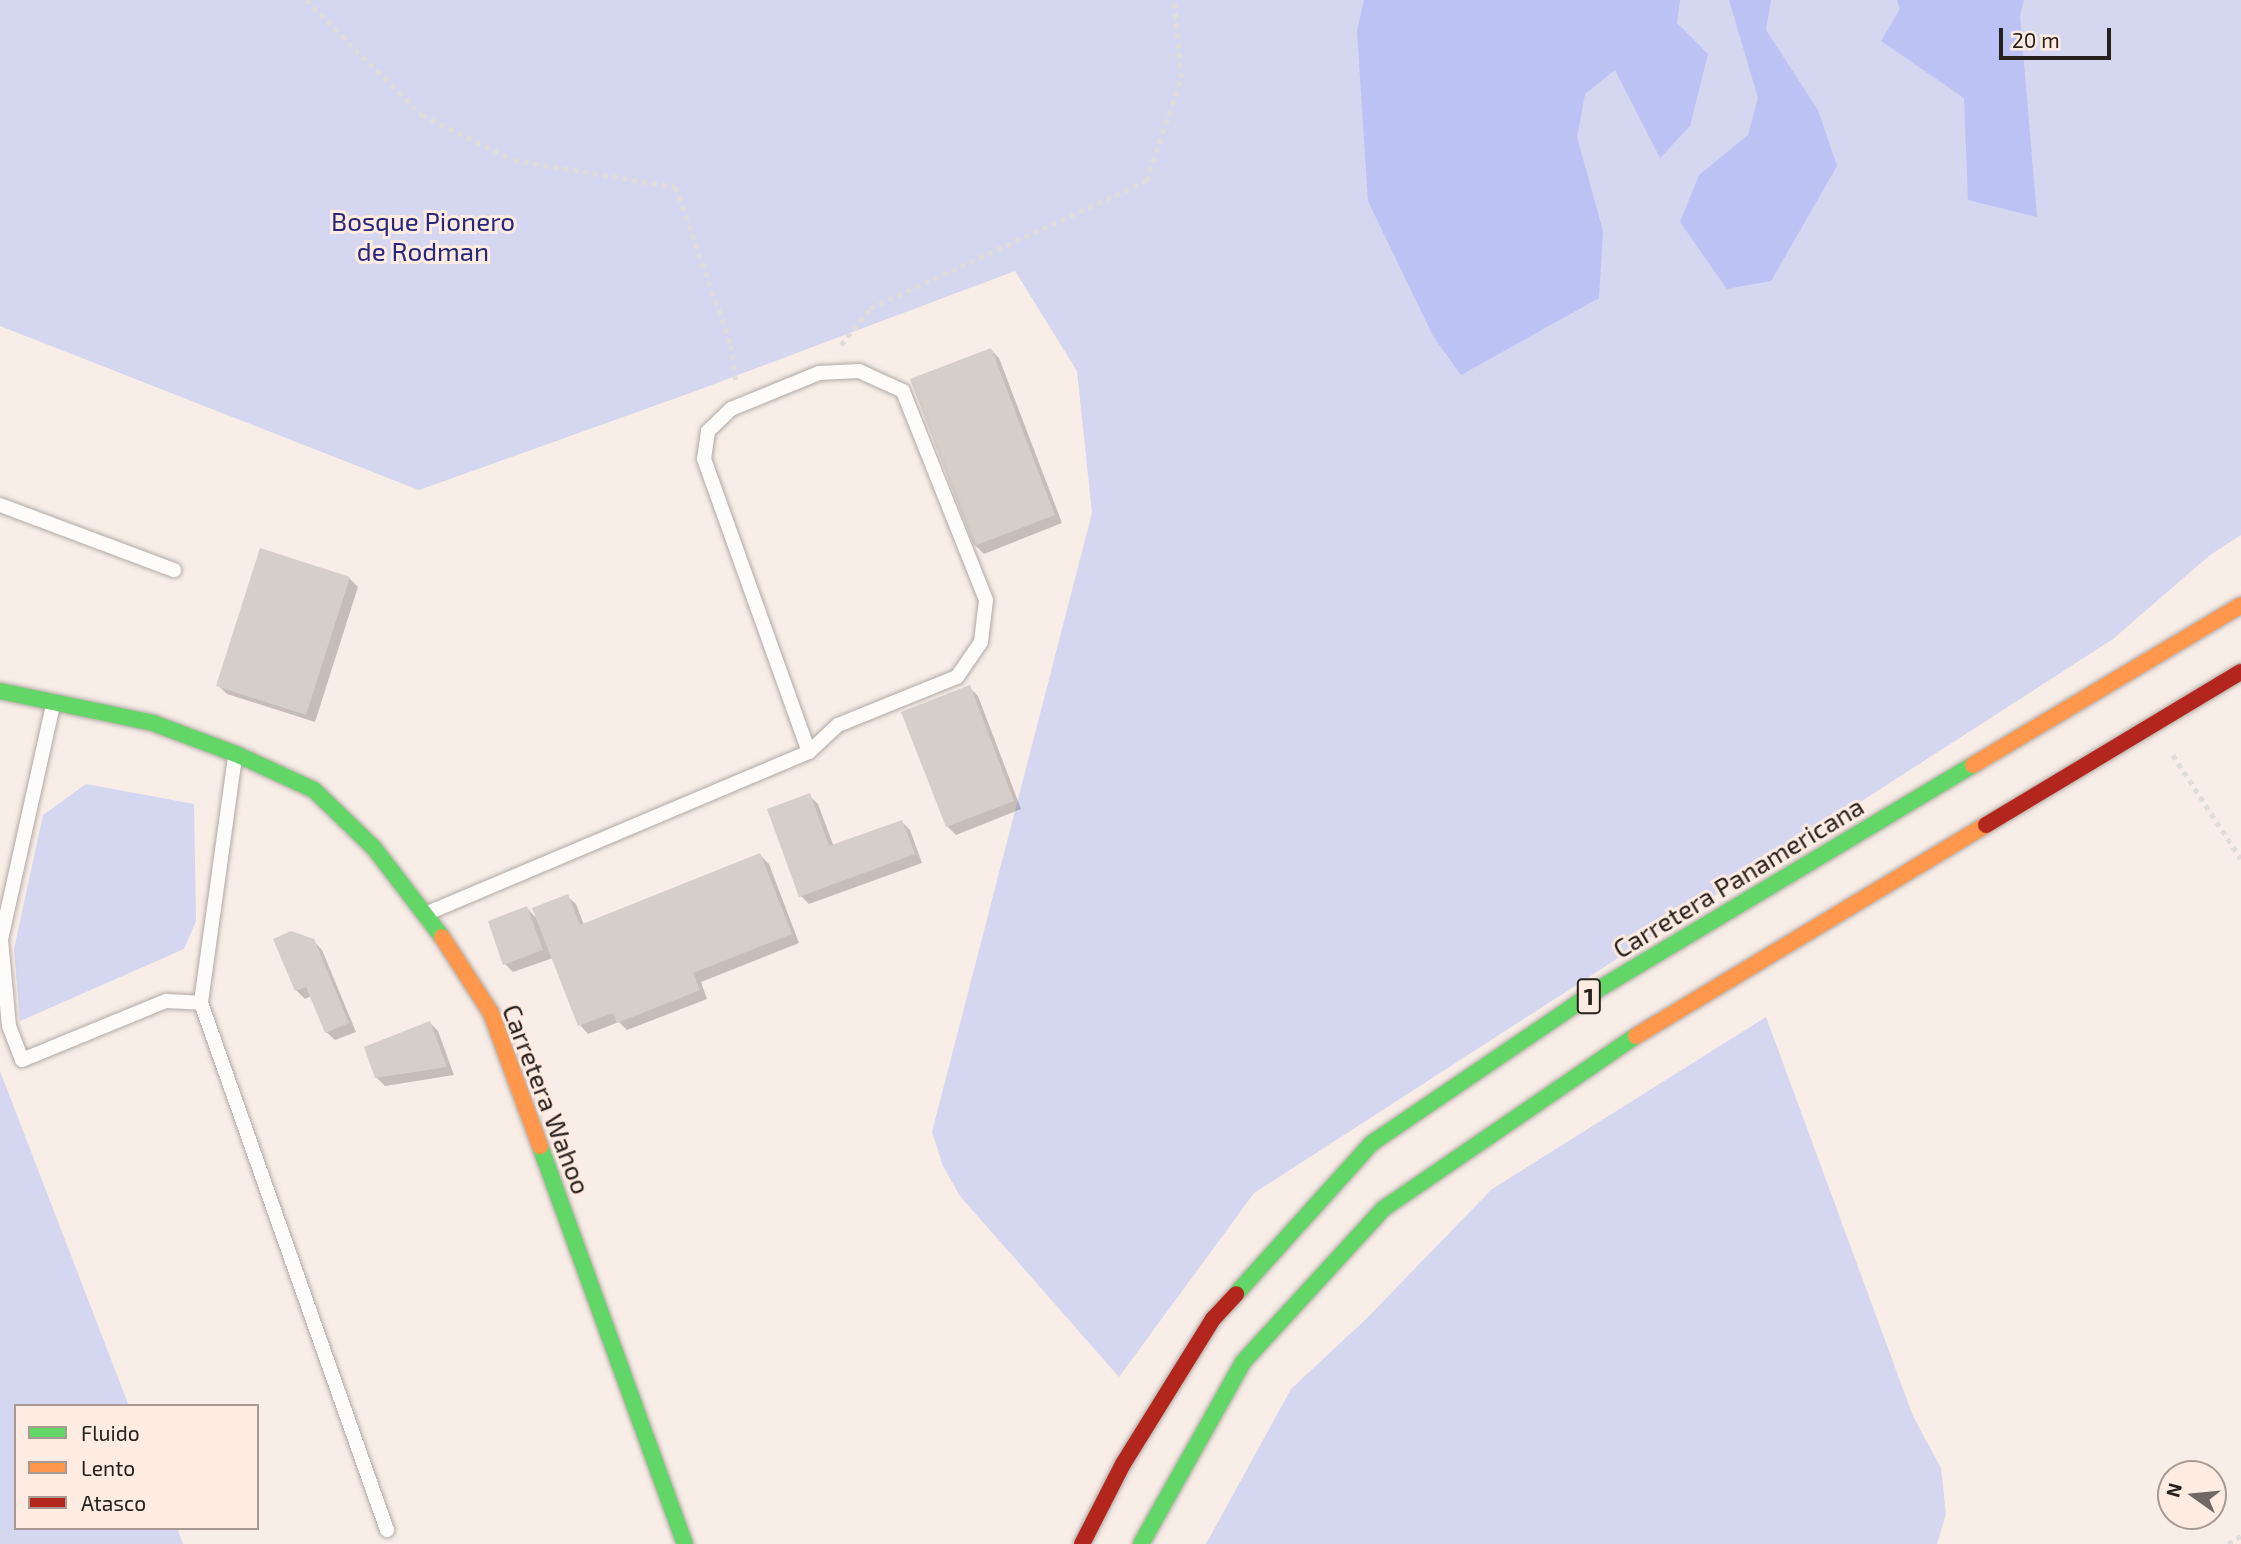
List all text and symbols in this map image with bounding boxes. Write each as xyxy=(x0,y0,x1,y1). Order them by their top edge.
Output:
scale bar xyxy=(2003,14,2115,58)
text: 20 m xyxy=(2012,27,2060,52)
park label: Bosque Pionero de Rodman xyxy=(331,205,515,266)
street label: Carretera Panamericana xyxy=(1607,790,1869,964)
road number: 1 xyxy=(1577,976,1601,1016)
street label: Carretera Wahoo xyxy=(496,999,598,1199)
legend xyxy=(14,1404,259,1530)
text: Fluido xyxy=(81,1420,140,1445)
text: Lento xyxy=(81,1455,135,1480)
north arrow xyxy=(2157,1460,2227,1530)
text: N xyxy=(2160,1480,2186,1500)
text: Atasco xyxy=(81,1490,146,1515)

